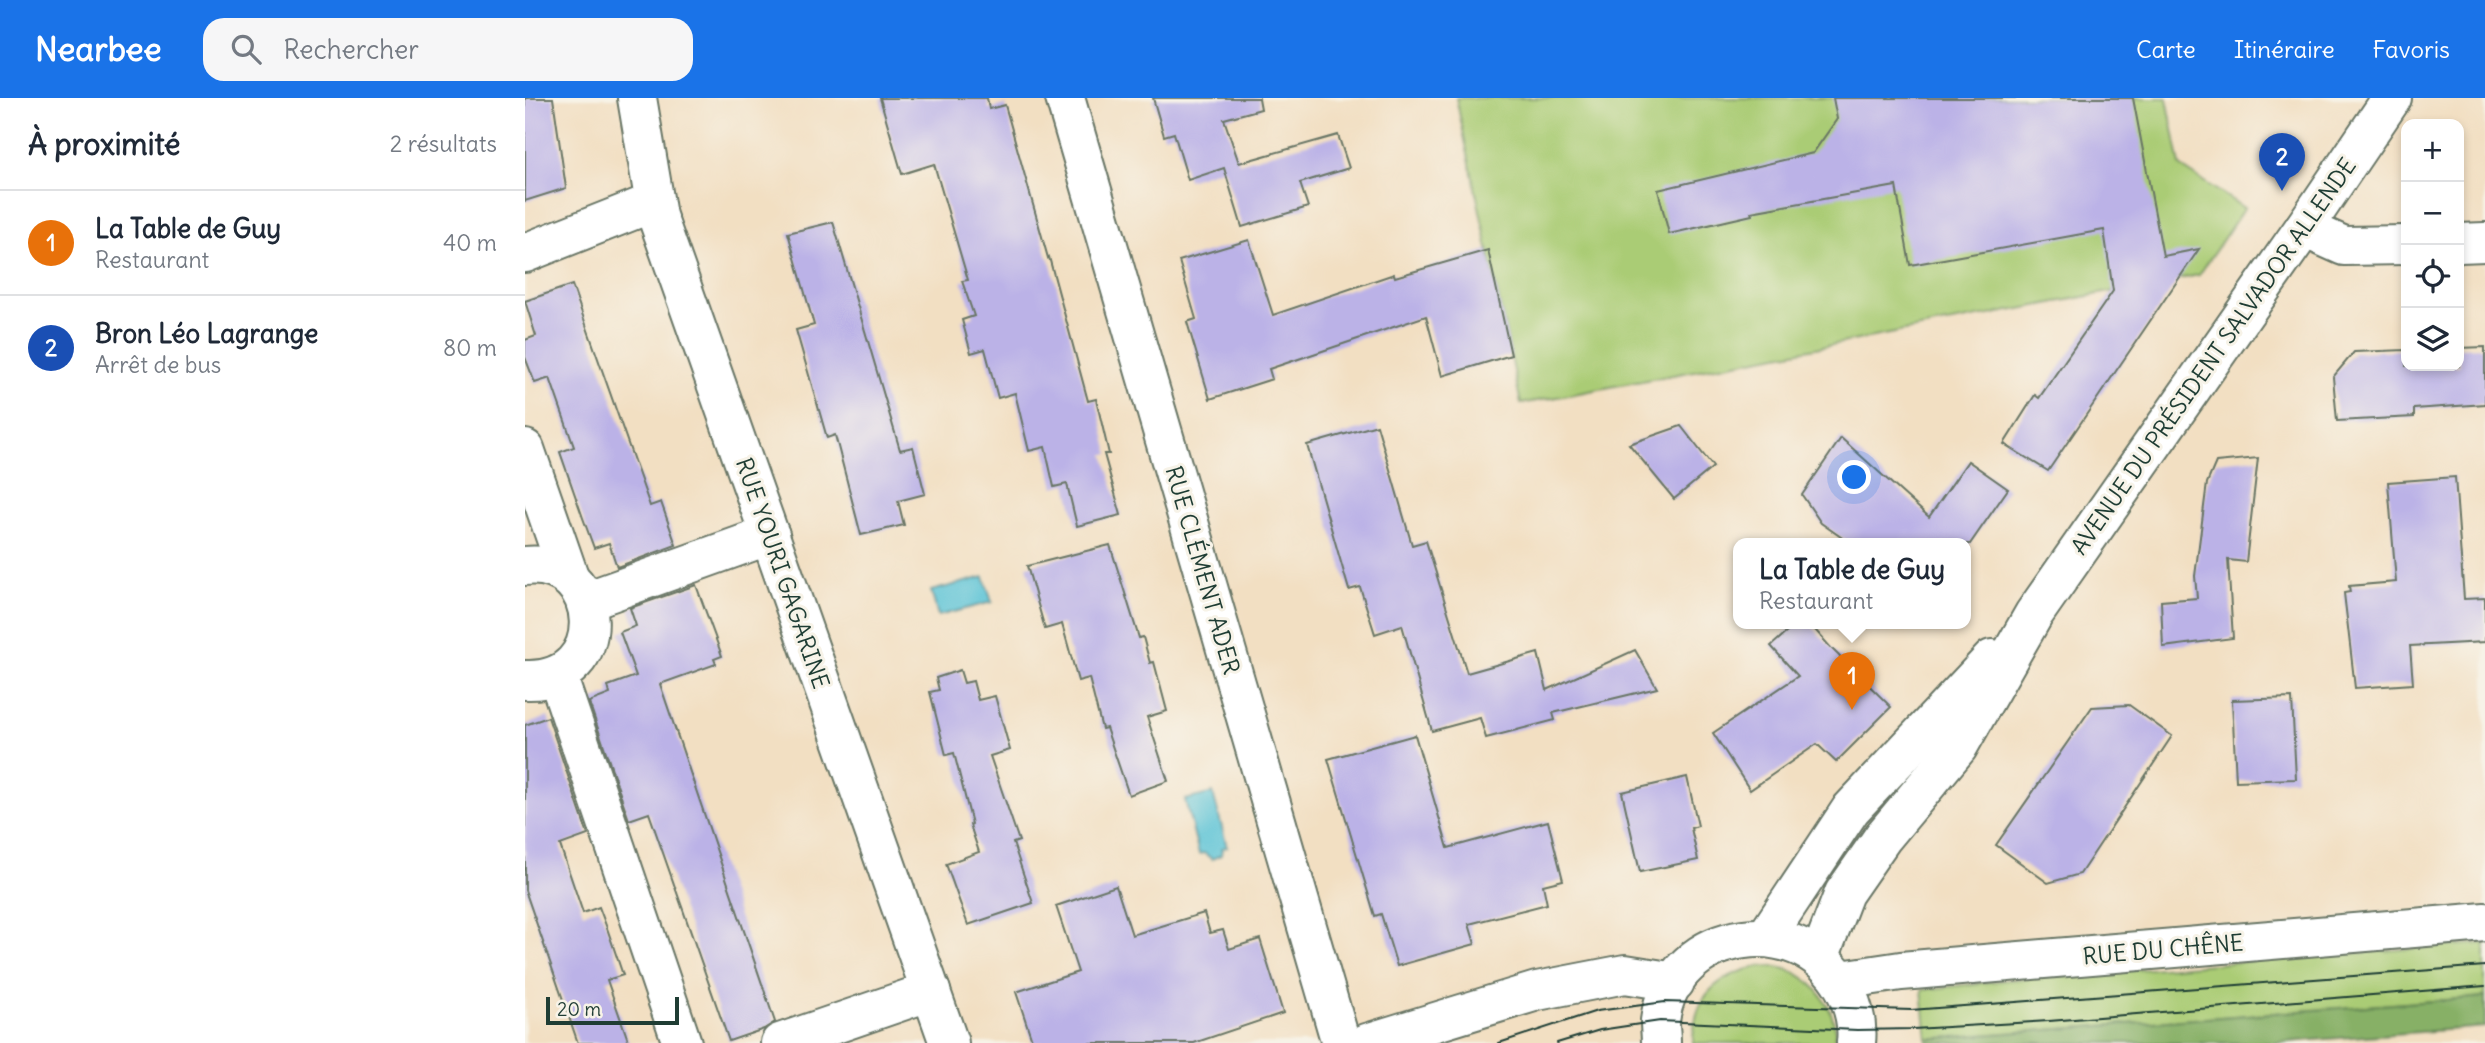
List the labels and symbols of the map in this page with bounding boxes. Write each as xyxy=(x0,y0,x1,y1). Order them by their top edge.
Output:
pin: 2 xyxy=(2259,133,2305,191)
street label: AVENUE DU PRÉSIDENT SALVADOR ALLENDE xyxy=(2064,152,2362,560)
street label: RUE YOURI GAGARINE xyxy=(730,454,836,692)
your location xyxy=(1837,460,1871,494)
street label: RUE CLÉMENT ADER xyxy=(1159,463,1247,677)
pin: 1 xyxy=(1829,652,1875,710)
street label: RUE DU CHÊNE xyxy=(2081,928,2245,970)
scale bar xyxy=(546,994,679,1026)

